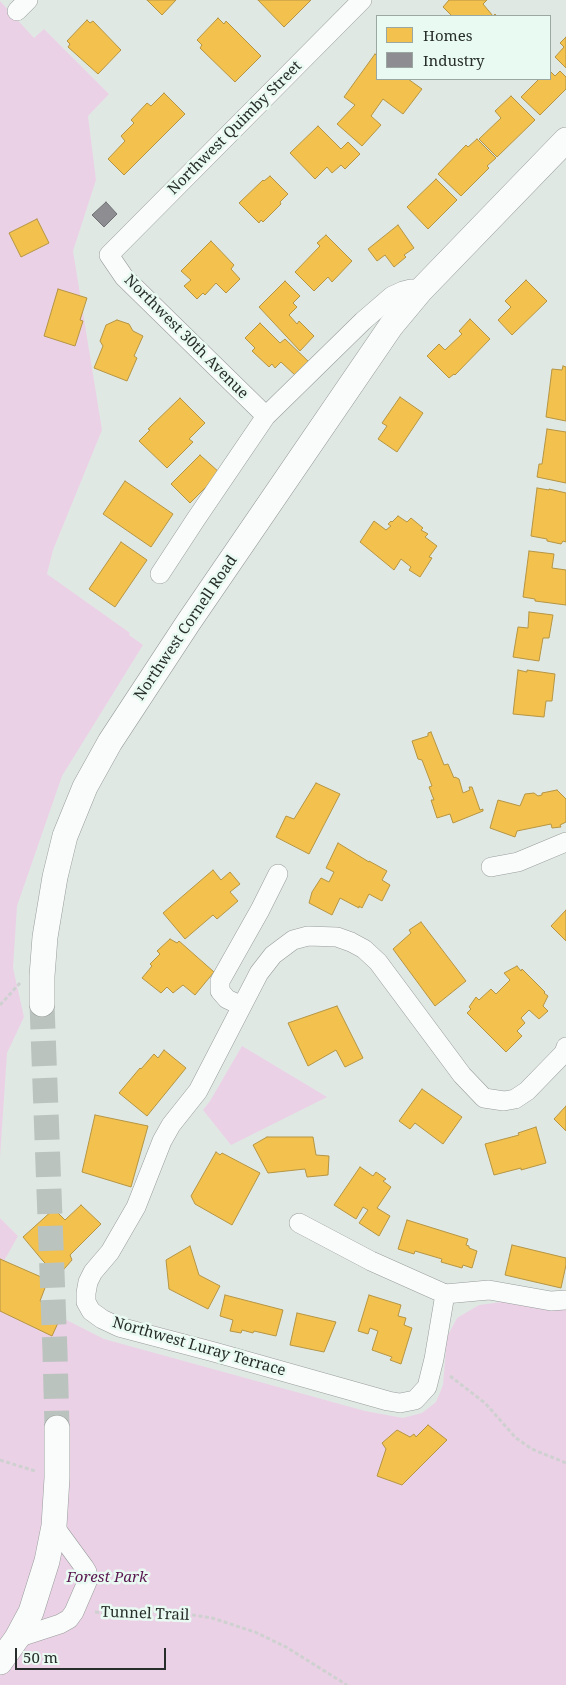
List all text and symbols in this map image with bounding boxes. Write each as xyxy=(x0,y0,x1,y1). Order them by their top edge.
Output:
legend xyxy=(376,15,551,80)
text: Homes xyxy=(423,25,473,45)
text: Industry xyxy=(423,50,485,70)
street label: Northwest Quimby Street xyxy=(164,57,306,199)
street label: Northwest 30th Avenue xyxy=(120,271,252,403)
street label: Northwest Cornell Road xyxy=(131,552,241,704)
street label: Northwest Luray Terrace xyxy=(110,1314,288,1380)
park label: Forest Park xyxy=(67,1569,147,1587)
street label: Tunnel Trail xyxy=(100,1603,190,1625)
scale bar xyxy=(18,1638,169,1670)
text: 50 m xyxy=(23,1647,58,1667)

